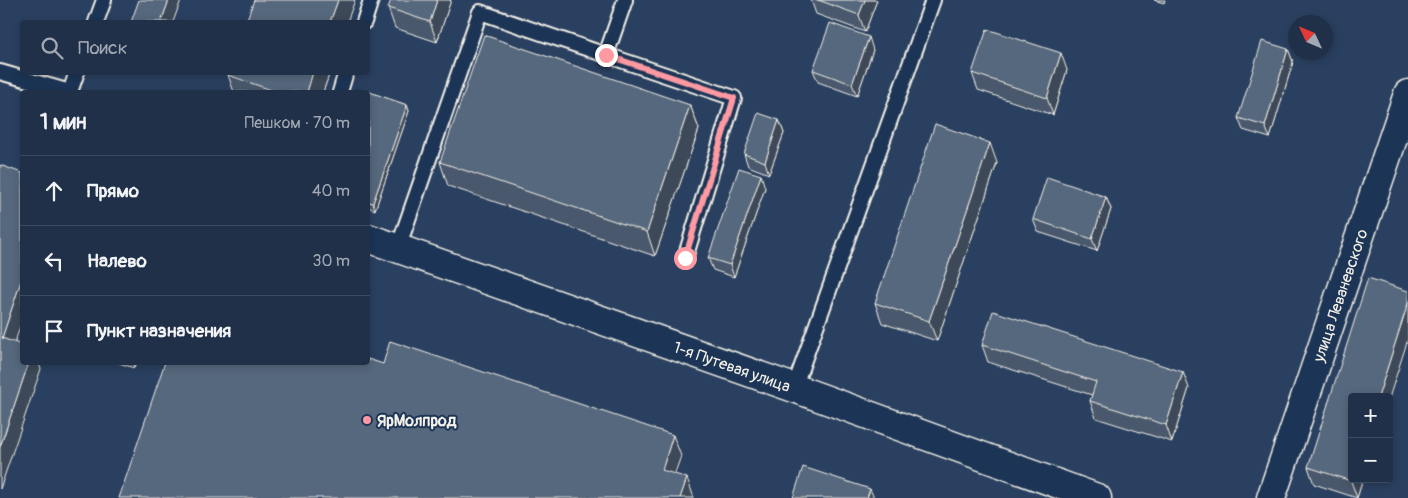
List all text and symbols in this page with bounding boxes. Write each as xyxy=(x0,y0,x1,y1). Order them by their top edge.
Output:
north arrow xyxy=(1288,15,1333,60)
search box xyxy=(20,20,370,75)
icon: search xyxy=(38,34,66,62)
text: Поиск xyxy=(78,36,128,60)
route end xyxy=(595,44,618,67)
text: 1 мин xyxy=(40,109,86,136)
text: Пешком · 70 m xyxy=(245,113,350,133)
icon: ahead xyxy=(40,177,68,205)
text: Прямо xyxy=(87,179,139,203)
text: 40 m xyxy=(312,181,350,201)
street label: улица Леваневского xyxy=(1309,226,1373,366)
icon: left xyxy=(40,247,68,275)
route start xyxy=(674,247,697,270)
text: Налево xyxy=(87,249,147,273)
text: 30 m xyxy=(312,251,350,271)
icon: arrive xyxy=(40,317,68,345)
text: Пункт назначения xyxy=(87,319,231,343)
street label: 1-я Путевая улица xyxy=(671,337,793,397)
map controls xyxy=(1348,393,1393,483)
button: + xyxy=(1348,393,1393,438)
place label: ЯрМолпрод xyxy=(377,411,457,431)
marker: ЯрМолпрод xyxy=(361,414,373,426)
button: − xyxy=(1348,438,1393,483)

